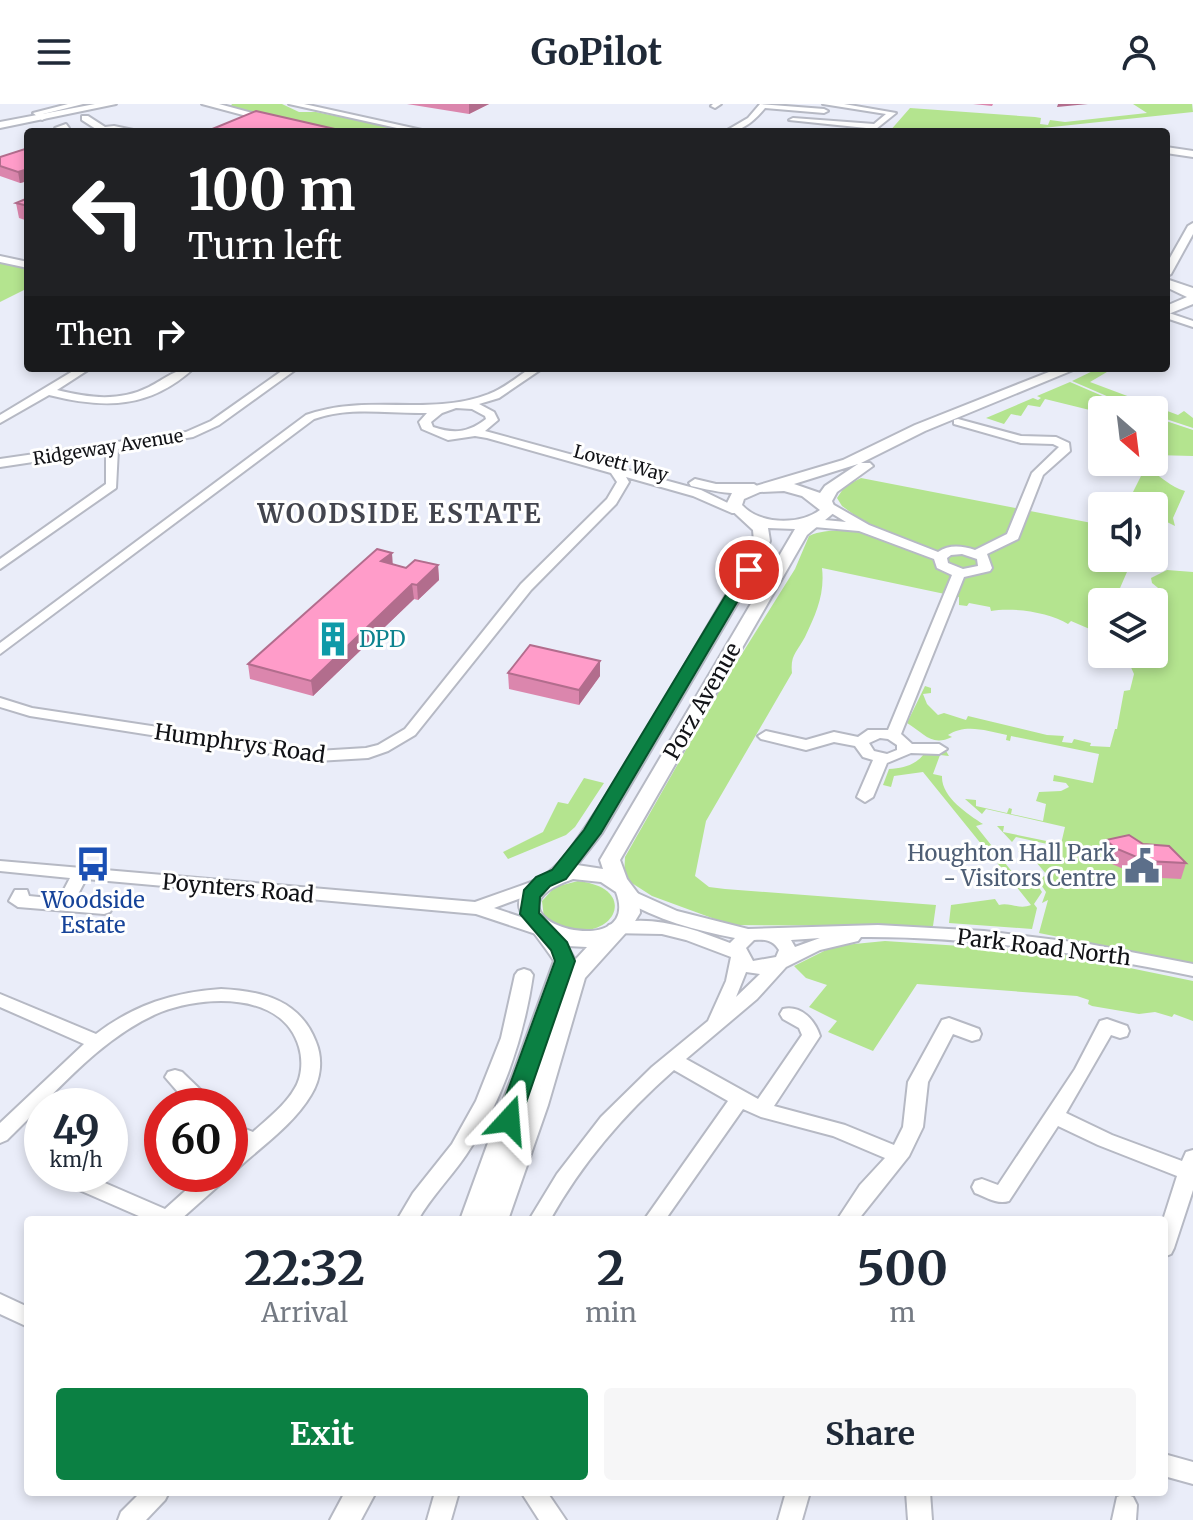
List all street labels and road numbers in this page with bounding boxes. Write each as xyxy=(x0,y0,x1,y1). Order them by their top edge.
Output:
street label: Ridgeway Avenue xyxy=(31,424,185,470)
street label: Lovett Way xyxy=(571,439,671,487)
street label: Porz Avenue xyxy=(657,637,747,765)
street label: Humphrys Road xyxy=(153,717,327,769)
street label: Poynters Road xyxy=(161,867,315,909)
street label: Park Road North xyxy=(955,922,1133,972)

